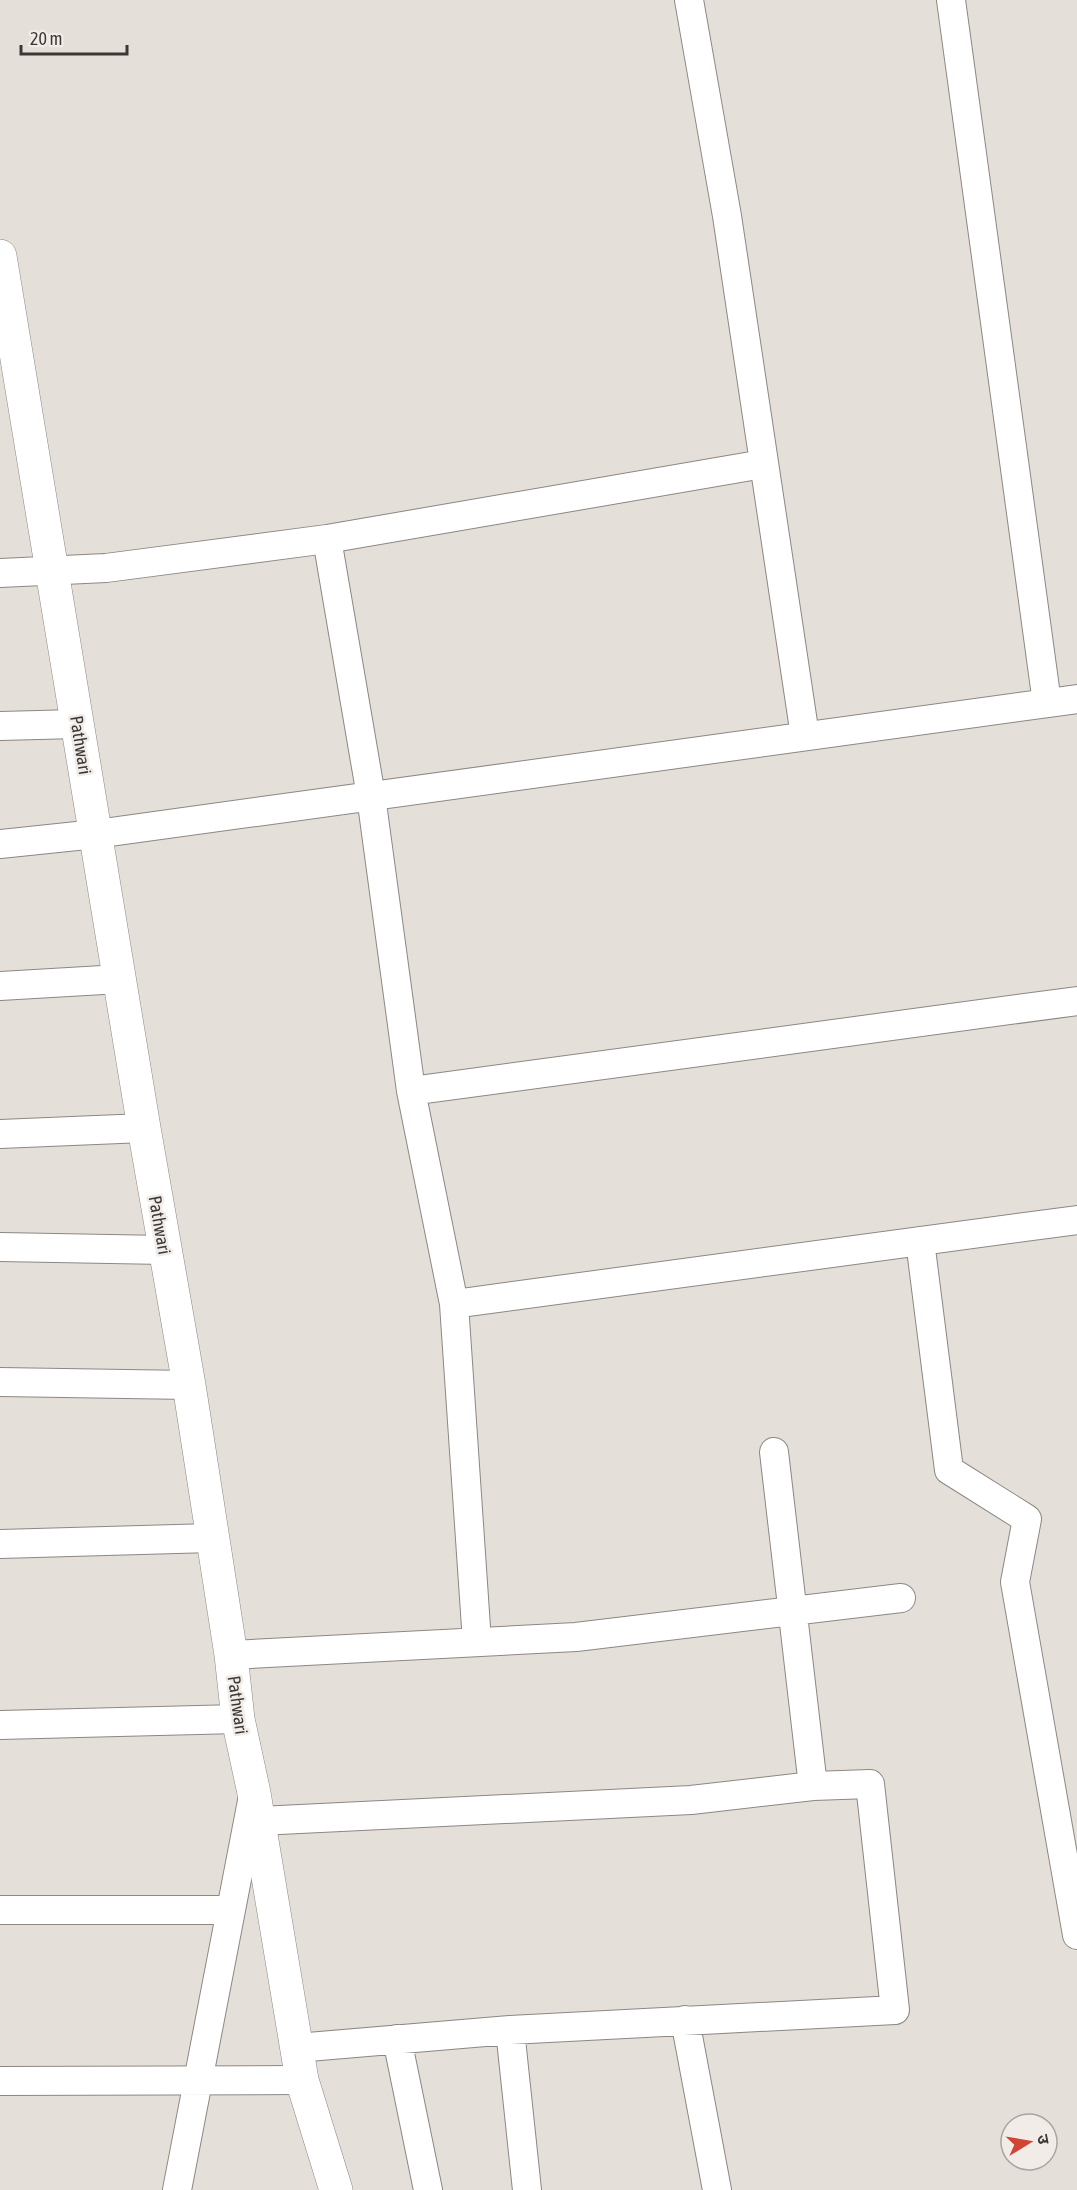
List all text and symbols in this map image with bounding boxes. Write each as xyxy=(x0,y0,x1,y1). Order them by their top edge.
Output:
scale bar xyxy=(21,18,128,56)
text: 20 m xyxy=(30,28,62,49)
street label: Pathwari xyxy=(66,714,96,776)
street label: Pathwari xyxy=(145,1194,175,1256)
street label: Pathwari xyxy=(223,1674,253,1736)
north arrow xyxy=(999,2112,1059,2172)
text: उ xyxy=(1034,2133,1054,2146)

